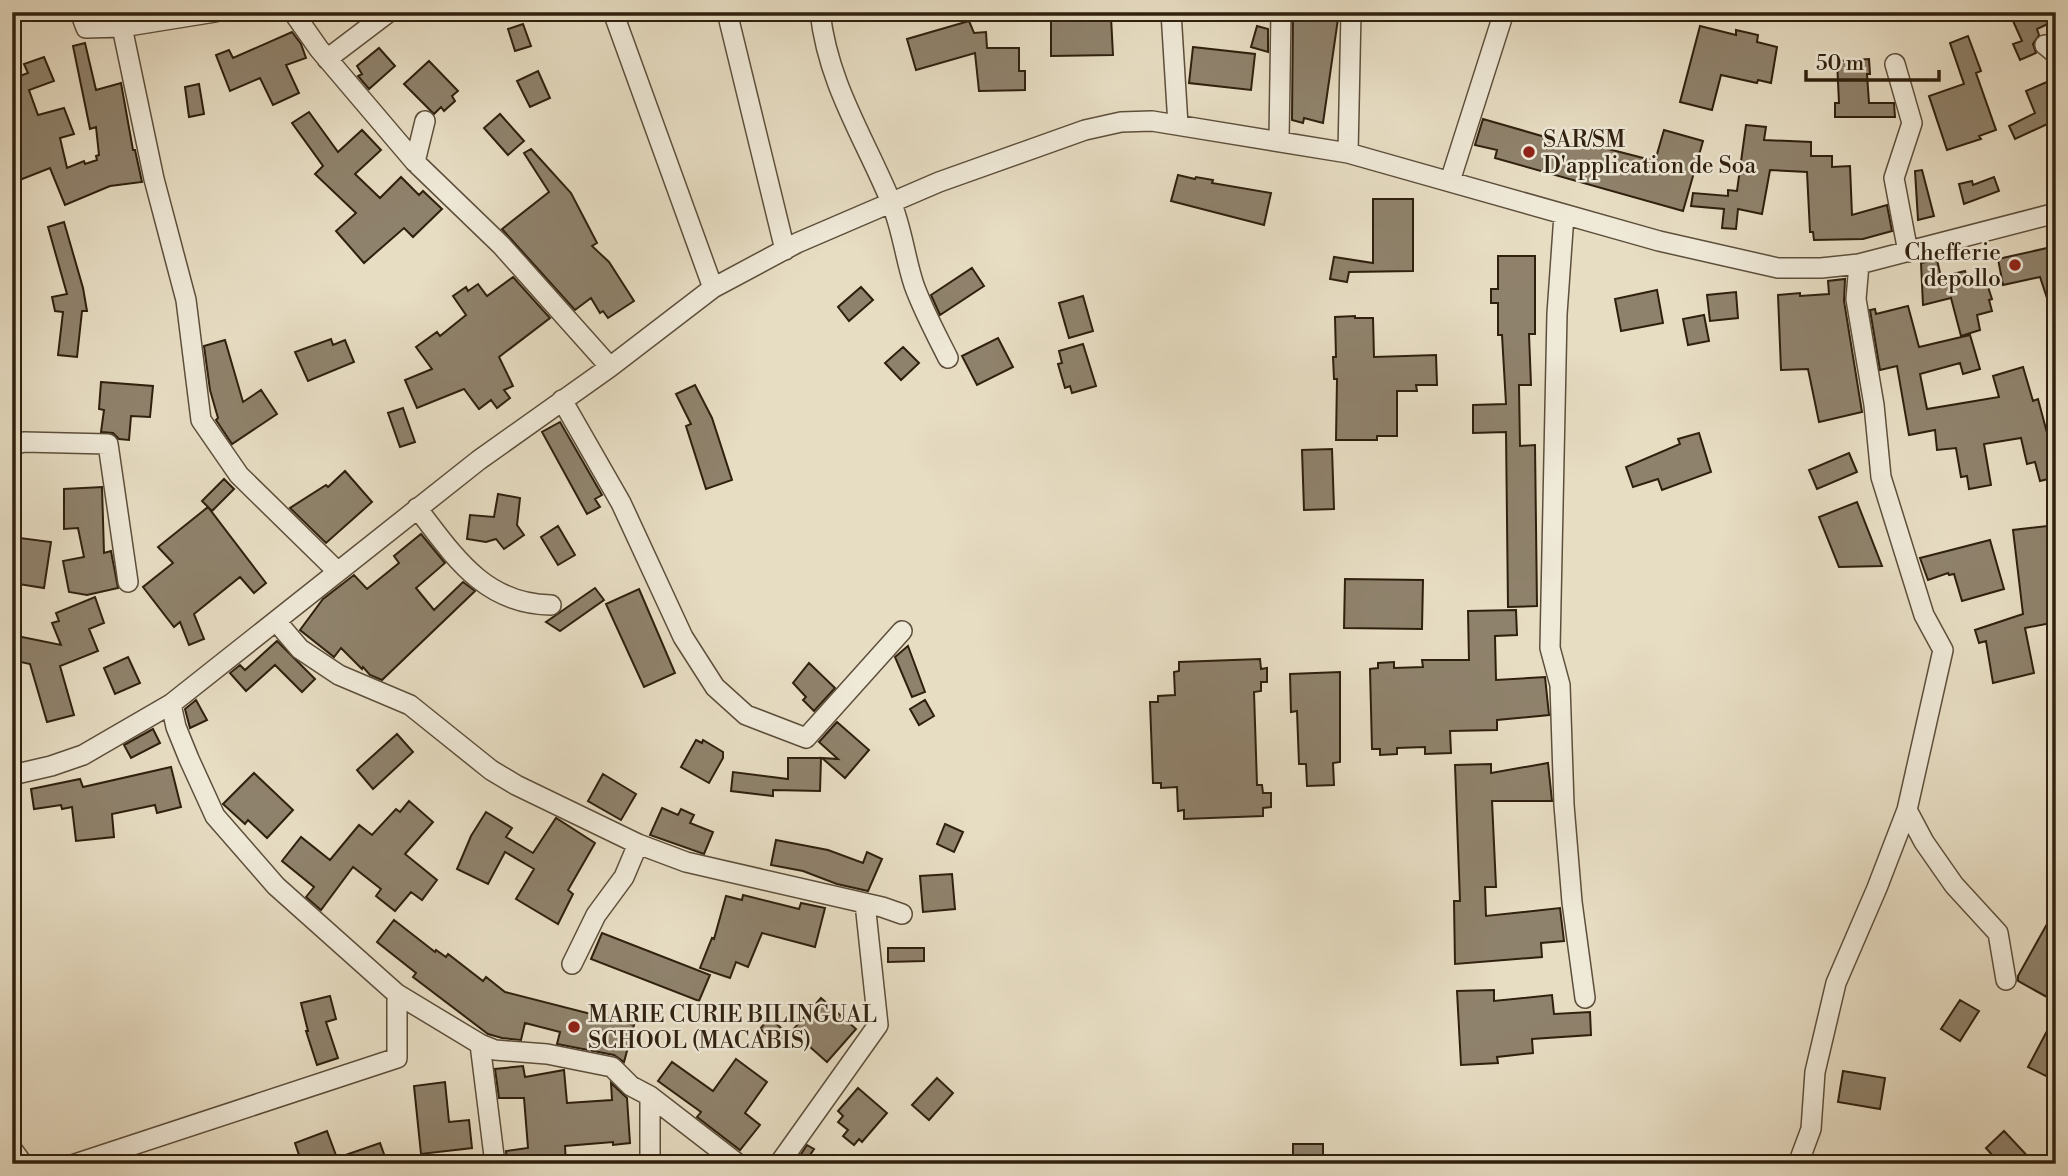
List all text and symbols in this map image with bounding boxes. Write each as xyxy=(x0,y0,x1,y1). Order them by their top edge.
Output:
scale bar xyxy=(1806,38,1938,82)
text: 50 m xyxy=(1816,51,1864,77)
place label: SAR/SM D'application de Soa xyxy=(1543,126,1757,180)
marker: SAR/SM D'application de Soa xyxy=(1521,144,1537,160)
place label: Chefferie depollo xyxy=(1904,239,2001,293)
marker: Chefferie depollo xyxy=(2007,257,2023,273)
place label: MARIE CURIE BILINGUAL SCHOOL (MACABIS) xyxy=(588,1001,877,1055)
marker: MARIE CURIE BILINGUAL SCHOOL (MACABIS) xyxy=(566,1019,582,1035)

